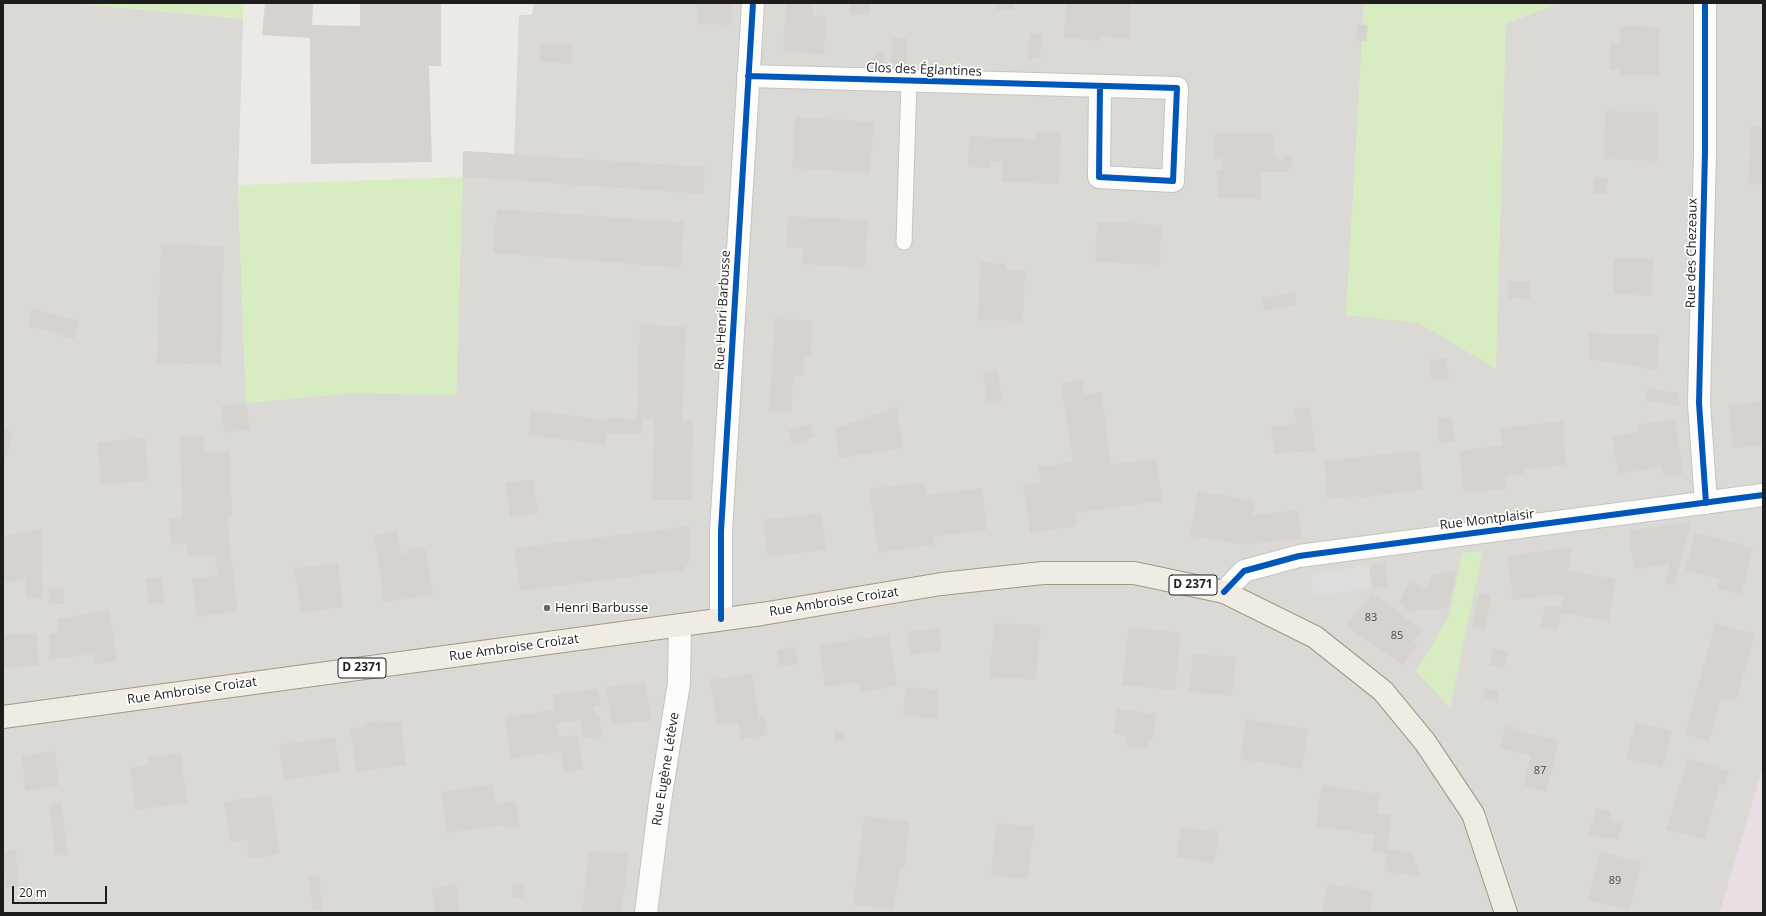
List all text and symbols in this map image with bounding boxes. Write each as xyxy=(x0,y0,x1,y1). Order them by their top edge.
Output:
street label: Clos des Églantines xyxy=(866,60,982,80)
street label: Rue des Chezeaux xyxy=(1683,198,1701,308)
street label: Rue Henri Barbusse xyxy=(712,250,734,370)
street label: Rue Montplaisir xyxy=(1439,506,1535,534)
road number: D 2371 xyxy=(1169,575,1217,595)
street label: Rue Ambroise Croizat xyxy=(768,584,900,620)
place label: Henri Barbusse xyxy=(555,600,648,616)
marker: Henri Barbusse xyxy=(542,603,552,613)
house number: 83 xyxy=(1365,611,1377,625)
house number: 85 xyxy=(1391,629,1403,643)
street label: Rue Ambroise Croizat xyxy=(448,631,580,665)
road number: D 2371 xyxy=(338,658,386,678)
street label: Rue Ambroise Croizat xyxy=(126,674,258,708)
street label: Rue Eugène Létève xyxy=(649,711,683,827)
house number: 87 xyxy=(1534,764,1546,778)
house number: 89 xyxy=(1609,874,1621,888)
scale bar xyxy=(14,878,109,904)
text: 20 m xyxy=(19,884,47,901)

